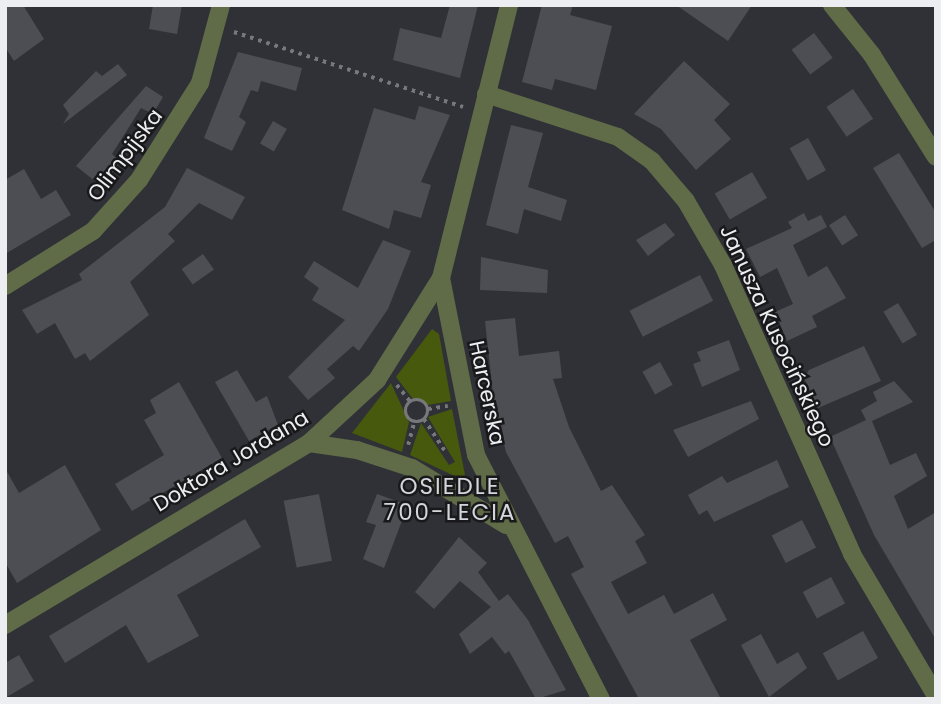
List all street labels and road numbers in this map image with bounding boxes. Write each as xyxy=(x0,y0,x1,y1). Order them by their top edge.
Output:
street label: Olimpijska xyxy=(82,104,168,206)
street label: Janusza Kusocińskiego xyxy=(714,221,840,451)
street label: Harcerska xyxy=(464,338,510,448)
street label: Doktora Jordana xyxy=(149,405,313,517)

